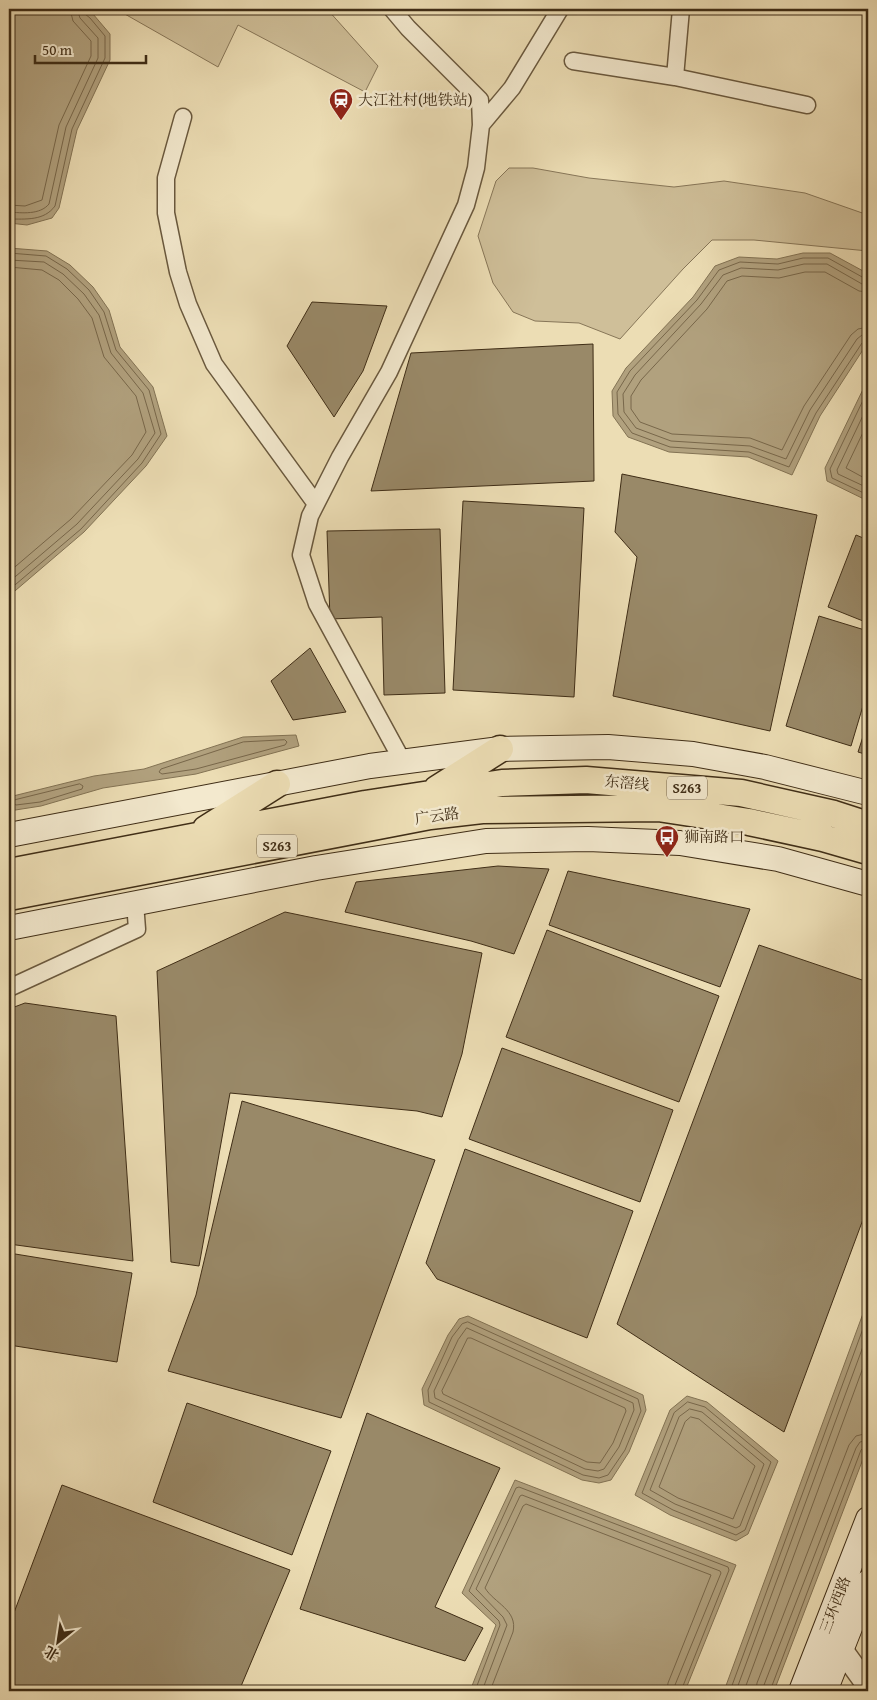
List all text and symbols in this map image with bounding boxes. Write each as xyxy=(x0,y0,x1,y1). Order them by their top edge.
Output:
scale bar xyxy=(35,32,146,64)
text: 50 m xyxy=(42,39,73,60)
station icon: 大江社村(地铁站) xyxy=(328,87,354,121)
place label: 大江社村(地铁站) xyxy=(358,89,473,110)
street label: 东滘线 xyxy=(604,770,650,795)
road number: S263 xyxy=(667,776,707,800)
street label: 广云路 xyxy=(413,802,461,829)
bus stop icon: 狮南路口 xyxy=(654,824,680,858)
place label: 狮南路口 xyxy=(684,826,744,847)
road number: S263 xyxy=(257,834,297,858)
street label: 三环西路 xyxy=(814,1573,855,1637)
north arrow xyxy=(32,1618,82,1668)
text: 北 xyxy=(40,1641,63,1665)

